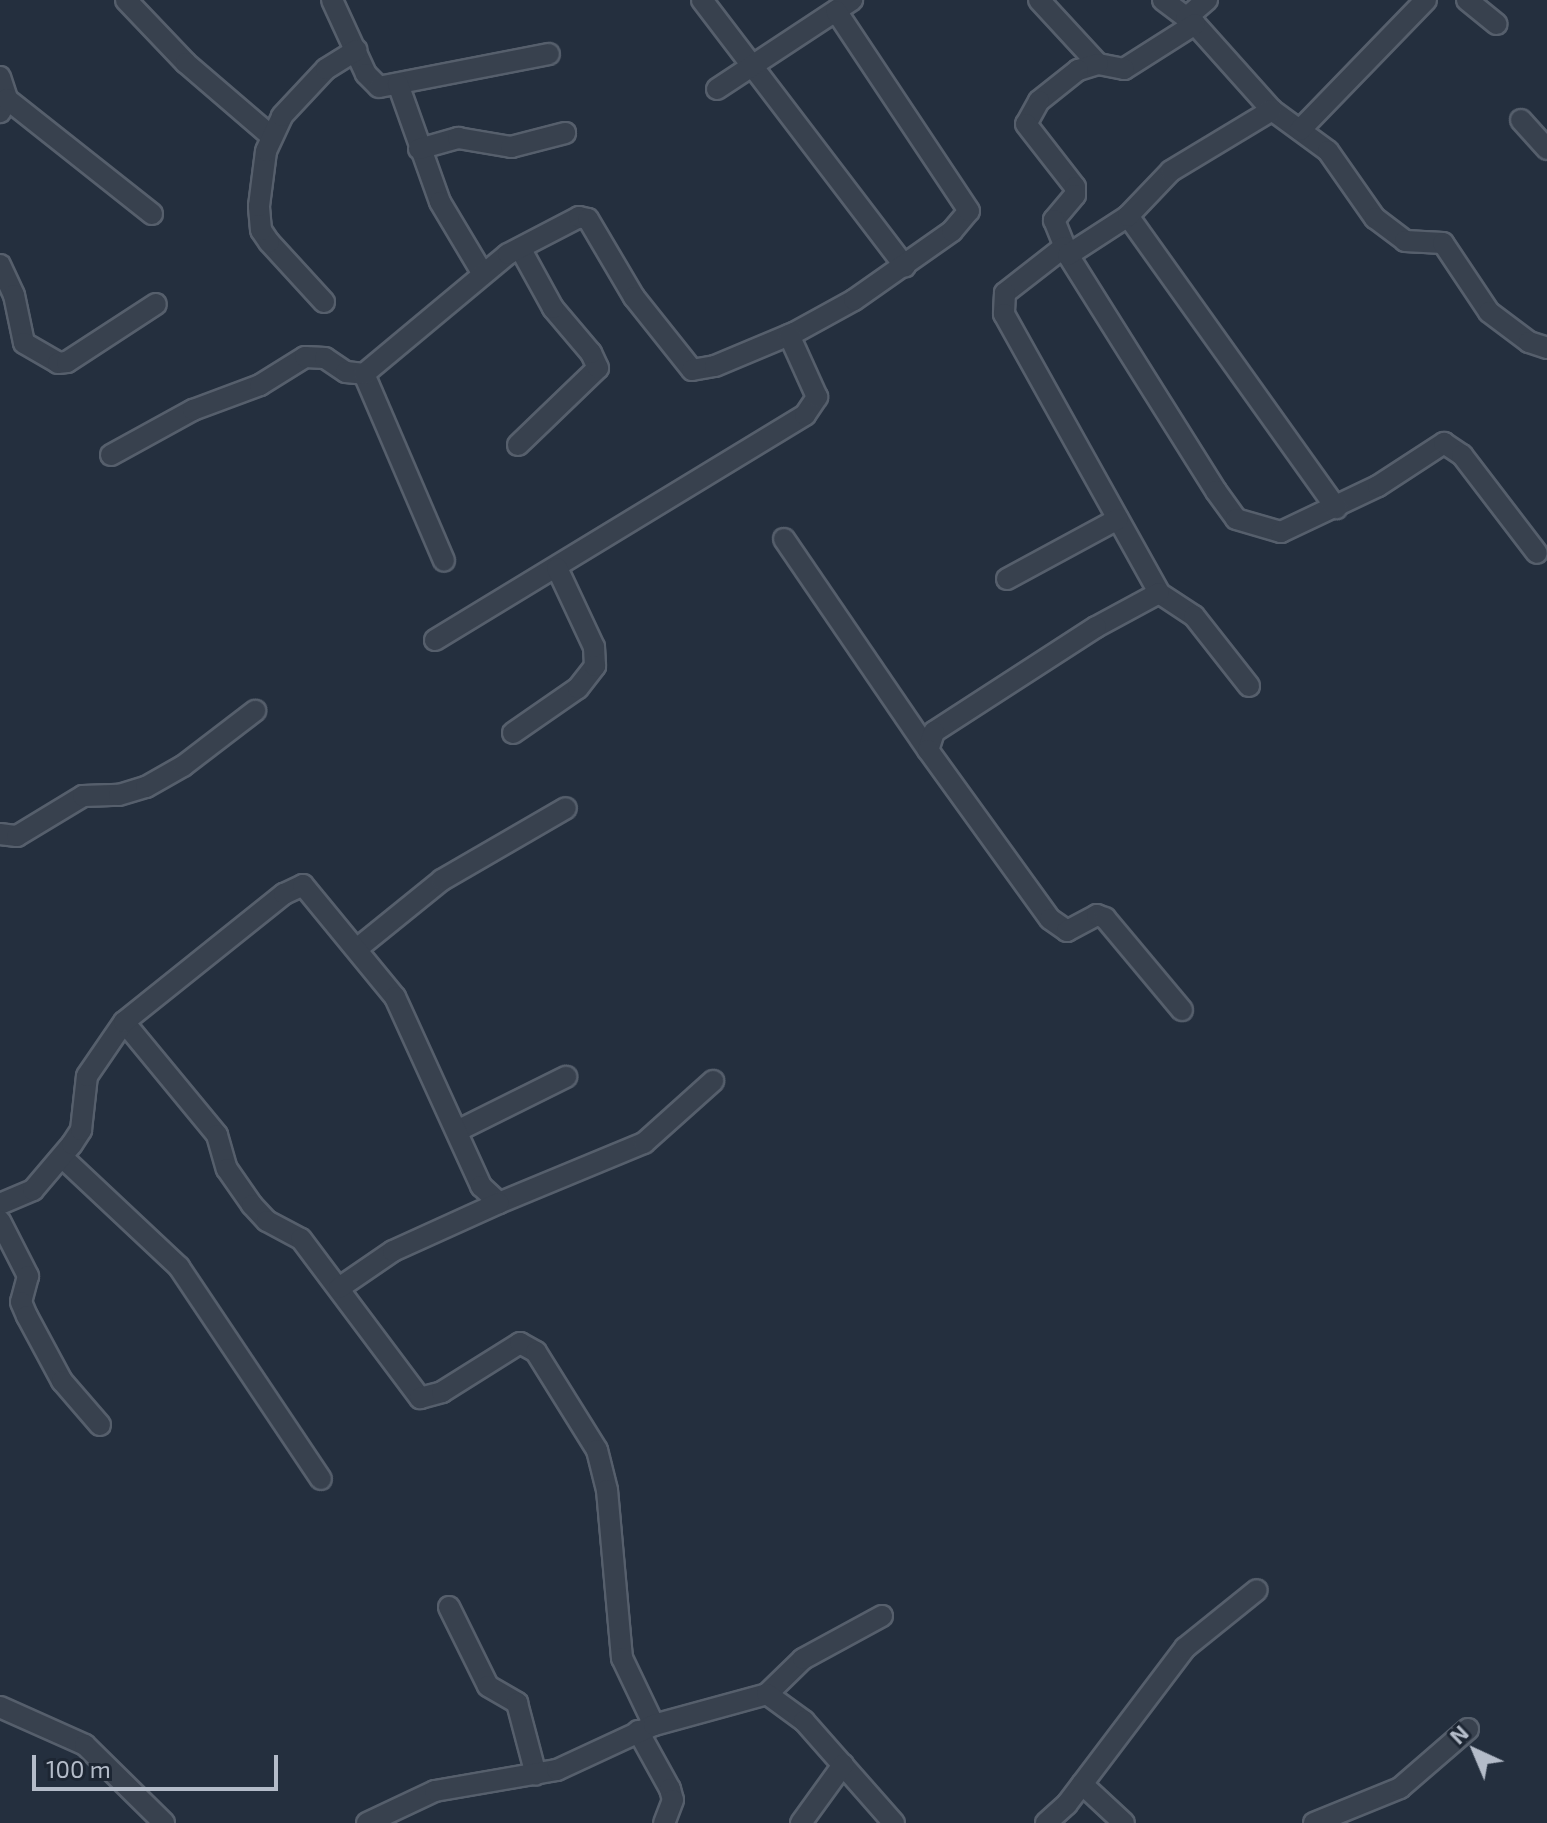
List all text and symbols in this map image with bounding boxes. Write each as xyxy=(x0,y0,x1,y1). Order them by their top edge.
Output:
north arrow xyxy=(1435,1711,1515,1791)
text: N xyxy=(1444,1719,1473,1749)
scale bar xyxy=(36,1739,282,1789)
text: 100 m xyxy=(46,1754,111,1783)

